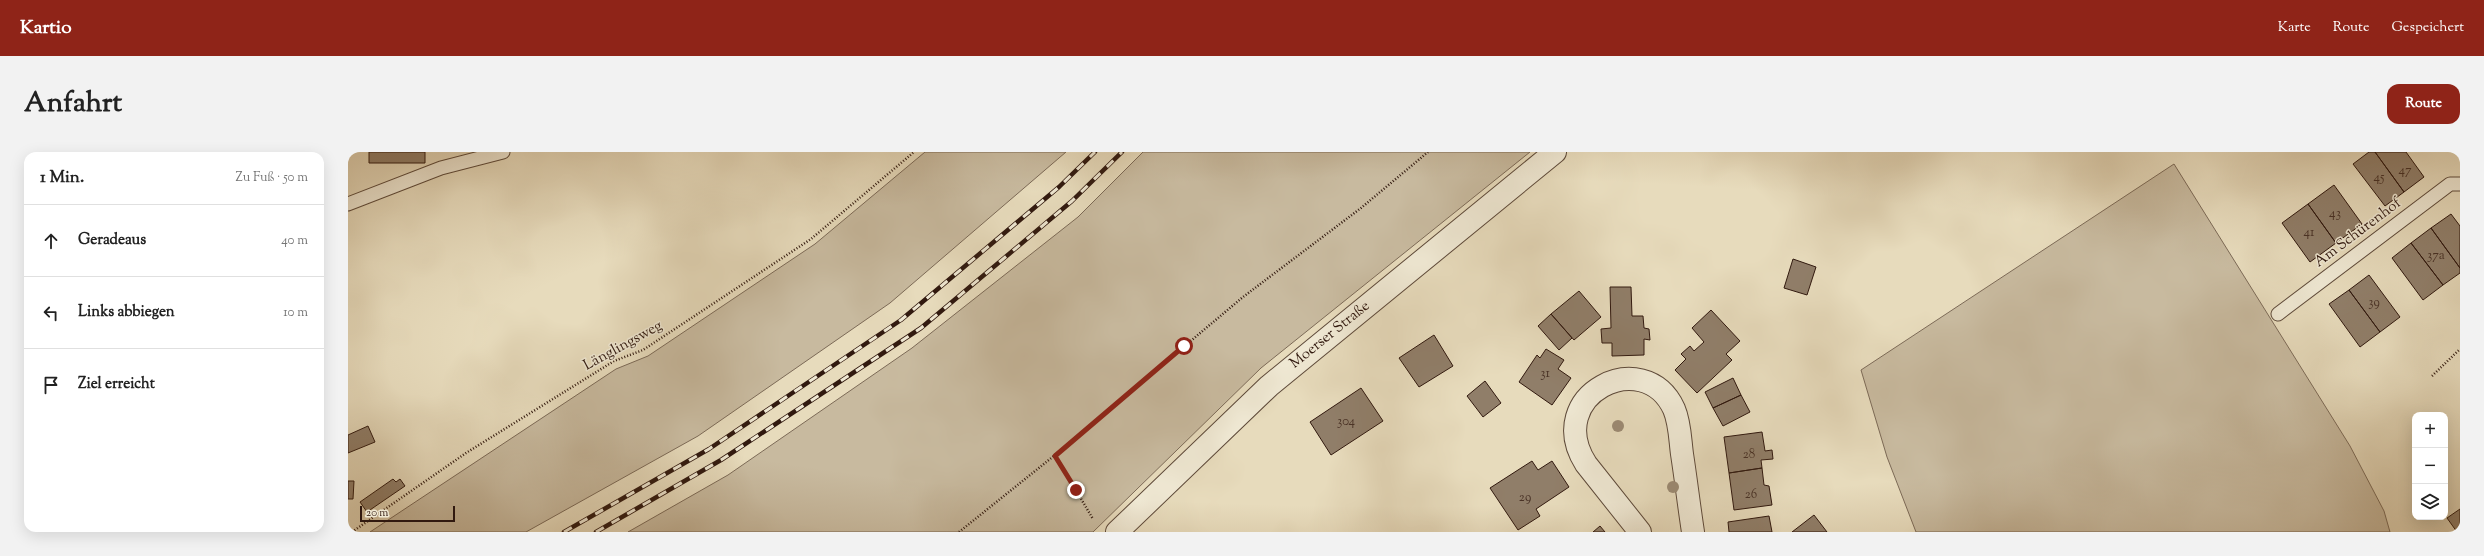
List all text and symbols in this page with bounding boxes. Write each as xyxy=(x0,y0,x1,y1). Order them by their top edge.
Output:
text: Kartio xyxy=(20,15,72,42)
text: Karte xyxy=(2278,18,2311,38)
text: Route xyxy=(2333,18,2369,38)
text: Gespeichert xyxy=(2391,18,2464,38)
text: Anfahrt xyxy=(24,84,122,124)
button: Route xyxy=(2387,84,2460,124)
house number: 47 xyxy=(2398,162,2412,180)
text: 1 Min. xyxy=(40,166,84,190)
text: Zu Fuß · 50 m xyxy=(235,169,308,187)
house number: 45 xyxy=(2374,169,2385,187)
street label: Am Schürenhof xyxy=(2310,193,2407,273)
house number: 43 xyxy=(2329,205,2341,223)
house number: 41 xyxy=(2304,224,2315,242)
icon: ahead xyxy=(40,230,62,252)
text: Geradeaus xyxy=(78,230,146,251)
text: 40 m xyxy=(281,232,308,250)
house number: 37a xyxy=(2427,247,2445,265)
house number: 39 xyxy=(2368,294,2380,312)
street label: Moerser Straße xyxy=(1285,296,1375,374)
icon: left xyxy=(40,302,62,324)
text: Links abbiegen xyxy=(78,302,175,323)
text: 10 m xyxy=(283,304,308,322)
street label: Länglingsweg xyxy=(580,316,666,376)
route start xyxy=(1175,337,1193,355)
house number: 31 xyxy=(1540,365,1550,383)
icon: arrive xyxy=(40,374,62,396)
text: Ziel erreicht xyxy=(78,374,155,395)
map controls xyxy=(2412,412,2448,520)
button: + xyxy=(2412,412,2448,448)
house number: 304 xyxy=(1337,413,1355,431)
house number: 28 xyxy=(1743,446,1755,464)
button: − xyxy=(2412,448,2448,484)
route end xyxy=(1067,481,1085,499)
button: layers xyxy=(2412,484,2448,520)
house number: 26 xyxy=(1745,486,1757,504)
house number: 29 xyxy=(1519,489,1531,507)
scale bar xyxy=(360,504,455,523)
text: 20 m xyxy=(366,505,388,521)

